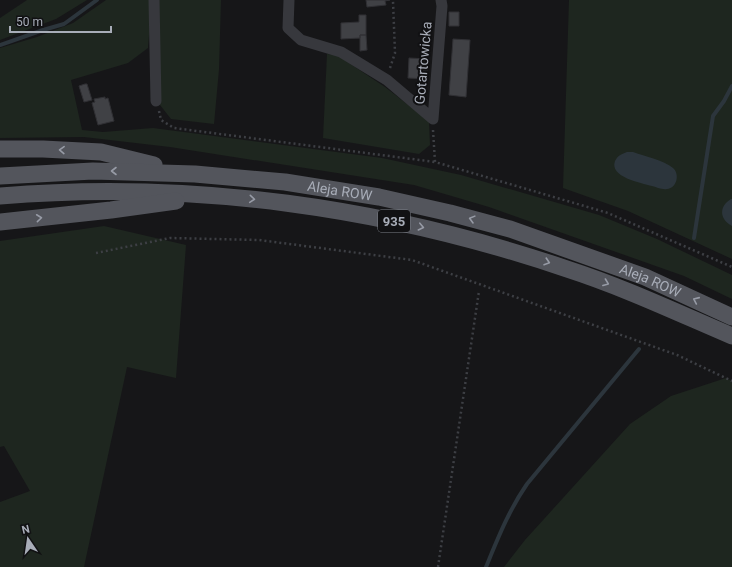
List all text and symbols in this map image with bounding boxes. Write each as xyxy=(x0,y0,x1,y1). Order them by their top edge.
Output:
scale bar xyxy=(10,8,111,34)
text: 50 m xyxy=(16,15,43,29)
street label: Gotartowicka xyxy=(411,21,435,105)
one-way arrow xyxy=(59,145,65,154)
one-way arrow xyxy=(111,167,117,175)
street label: Aleja ROW xyxy=(306,178,374,204)
one-way arrow xyxy=(249,194,255,203)
road number: 935 xyxy=(378,210,410,232)
one-way arrow xyxy=(36,213,42,222)
one-way arrow xyxy=(469,215,476,224)
one-way arrow xyxy=(417,222,424,231)
one-way arrow xyxy=(543,257,550,266)
street label: Aleja ROW xyxy=(617,261,684,301)
one-way arrow xyxy=(603,279,610,287)
one-way arrow xyxy=(693,297,700,305)
north arrow xyxy=(8,519,48,559)
text: N xyxy=(21,522,31,537)

